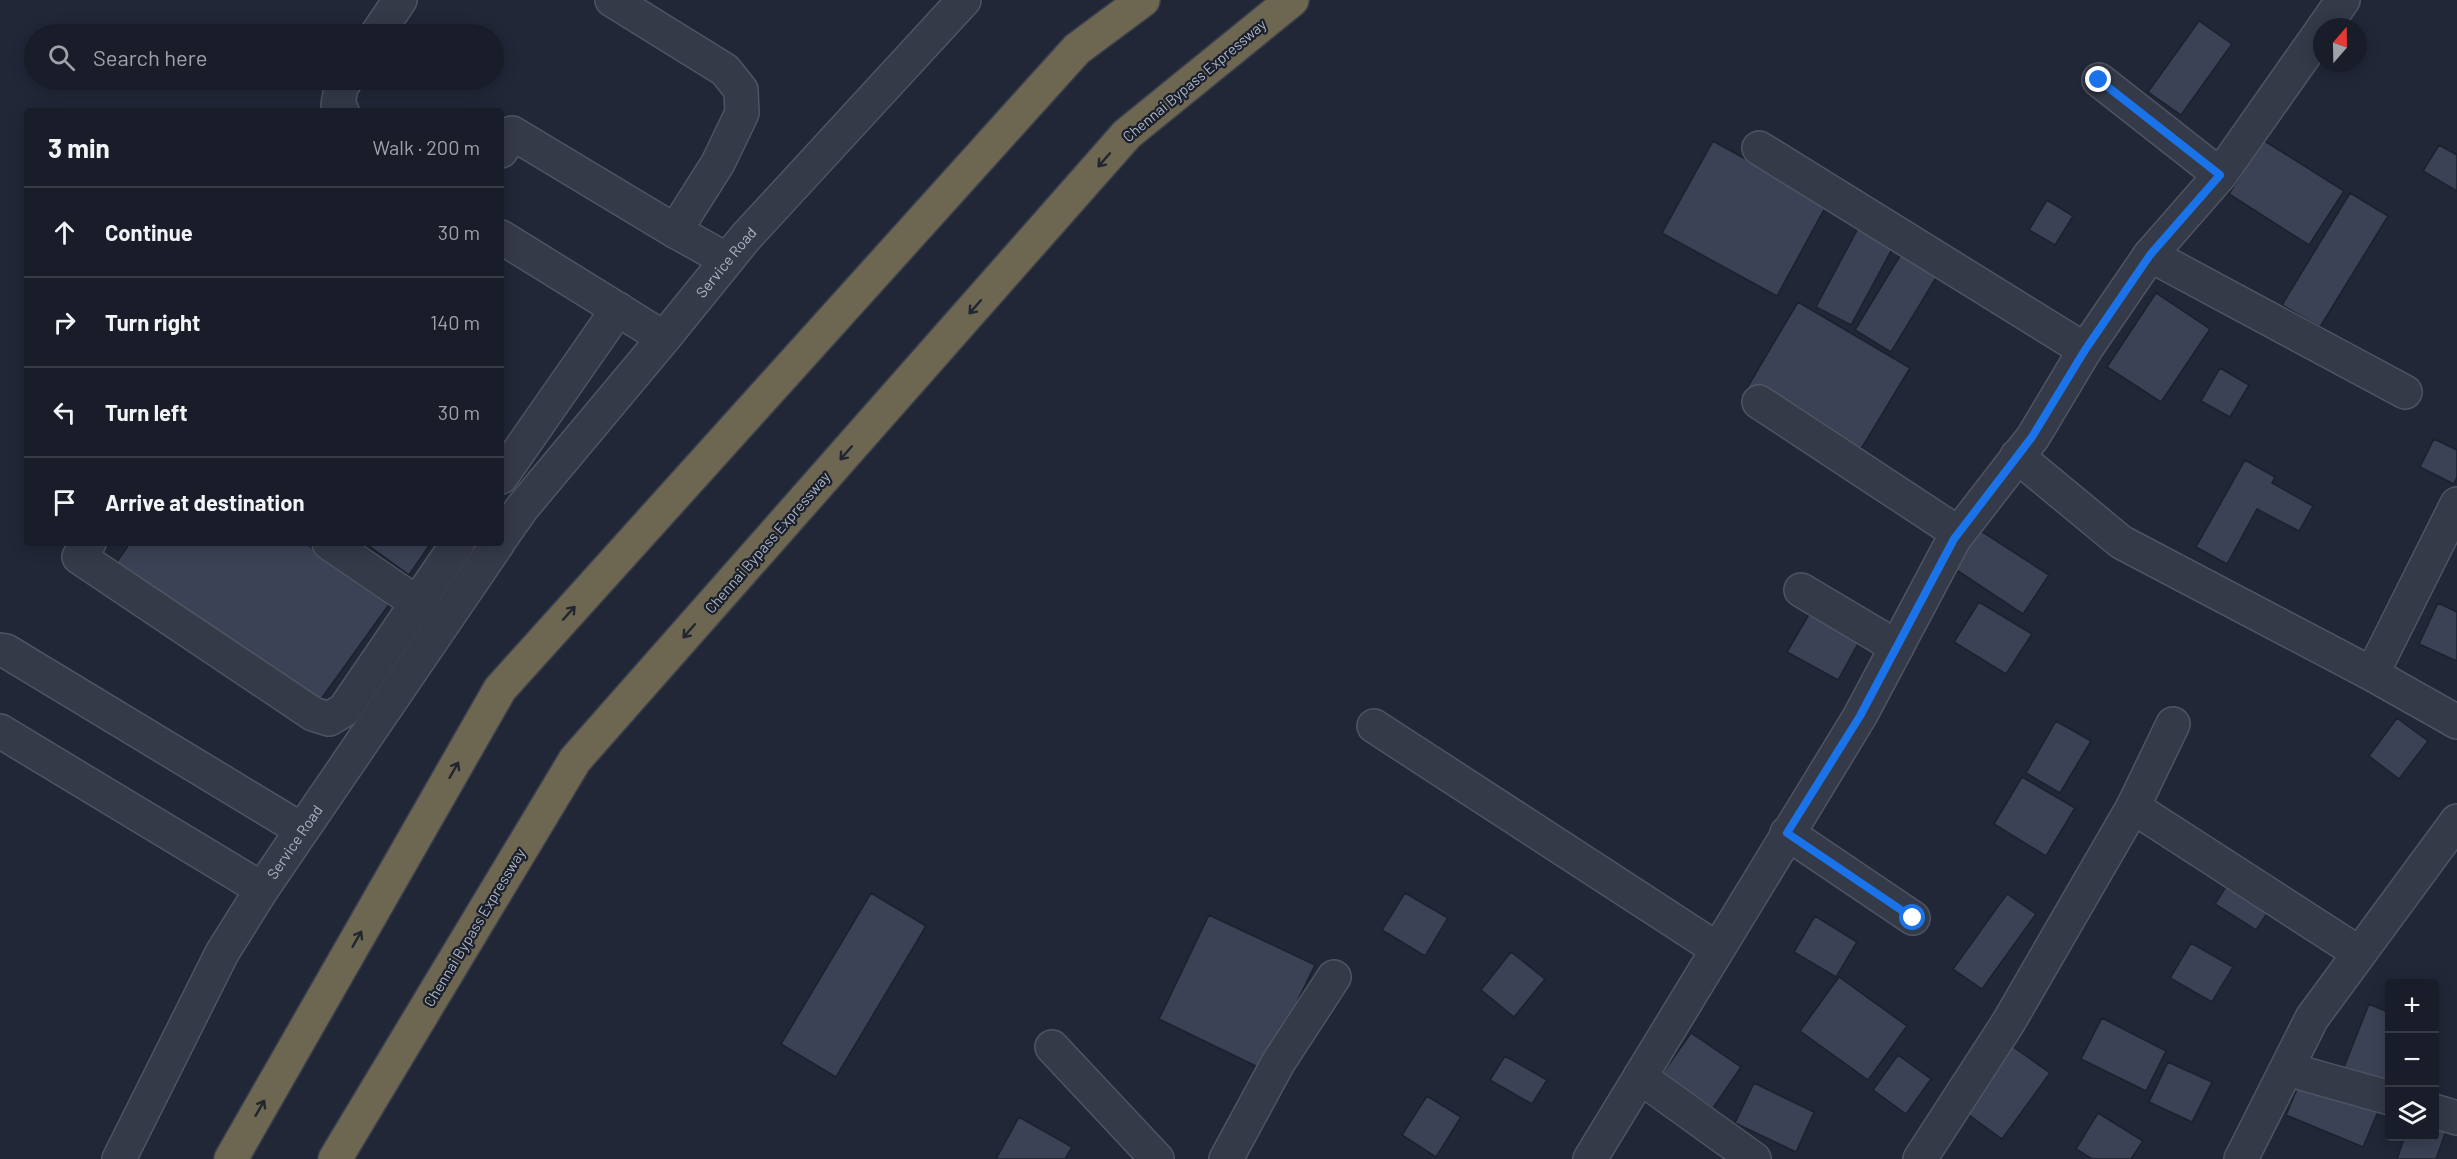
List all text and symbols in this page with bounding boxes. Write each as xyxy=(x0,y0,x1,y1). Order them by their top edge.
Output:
street label: Chennai Bypass Expressway xyxy=(1119,15,1269,145)
north arrow xyxy=(2313,18,2367,72)
search box xyxy=(24,24,504,90)
icon: search xyxy=(45,41,78,74)
text: Search here xyxy=(93,44,207,70)
route end xyxy=(2085,66,2111,92)
text: 3 min xyxy=(48,132,110,163)
text: Walk · 200 m xyxy=(372,135,480,159)
one-way arrow xyxy=(1097,152,1111,167)
icon: ahead xyxy=(48,216,81,249)
text: Continue xyxy=(105,219,193,245)
text: 30 m xyxy=(438,220,480,244)
street label: Service Road xyxy=(692,223,760,301)
one-way arrow xyxy=(968,299,982,314)
icon: right xyxy=(48,306,81,339)
text: Turn right xyxy=(105,309,200,335)
text: 140 m xyxy=(430,310,480,334)
icon: left xyxy=(48,396,81,429)
text: Turn left xyxy=(105,399,188,425)
text: 30 m xyxy=(438,400,480,424)
one-way arrow xyxy=(839,445,853,460)
street label: Chennai Bypass Expressway xyxy=(701,467,833,616)
icon: arrive xyxy=(48,486,81,519)
text: Arrive at destination xyxy=(105,489,304,515)
one-way arrow xyxy=(562,606,576,621)
one-way arrow xyxy=(682,623,696,638)
one-way arrow xyxy=(448,762,460,779)
street label: Service Road xyxy=(263,801,326,882)
street label: Chennai Bypass Expressway xyxy=(419,844,529,1010)
route start xyxy=(1899,904,1925,930)
one-way arrow xyxy=(351,931,363,948)
map controls xyxy=(2385,979,2439,1141)
button: + xyxy=(2385,979,2439,1033)
button: − xyxy=(2385,1033,2439,1087)
button: layers xyxy=(2385,1087,2439,1141)
one-way arrow xyxy=(254,1100,266,1117)

